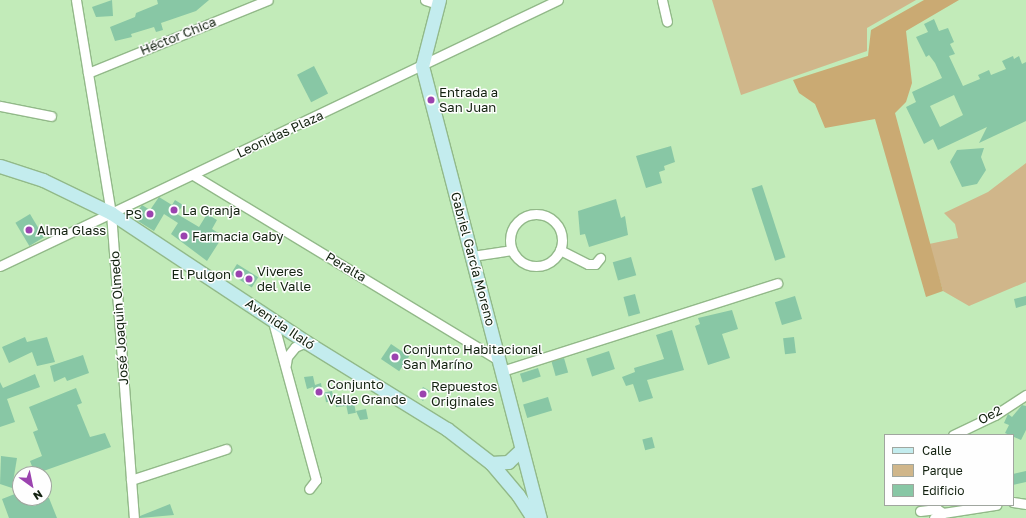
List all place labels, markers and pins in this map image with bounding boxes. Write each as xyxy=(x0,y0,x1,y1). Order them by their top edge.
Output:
place label: Entrada a San Juan xyxy=(439,85,498,116)
marker: Entrada a San Juan xyxy=(426,95,436,105)
place label: La Granja xyxy=(182,202,240,218)
marker: La Granja xyxy=(169,205,179,215)
place label: PS xyxy=(125,206,142,222)
marker: PS xyxy=(145,209,155,219)
place label: Alma Glass xyxy=(37,222,106,238)
marker: Alma Glass xyxy=(24,225,34,235)
place label: Farmacia Gaby xyxy=(192,228,283,244)
marker: Farmacia Gaby xyxy=(179,231,189,241)
place label: Viveres del Valle xyxy=(257,264,311,295)
place label: El Pulgon xyxy=(171,266,231,282)
marker: El Pulgon xyxy=(234,269,244,279)
marker: Viveres del Valle xyxy=(244,274,254,284)
place label: Conjunto Habitacional San Maríno xyxy=(403,342,542,373)
marker: Conjunto Habitacional San Maríno xyxy=(390,352,400,362)
place label: Conjunto Valle Grande xyxy=(327,377,406,408)
place label: Repuestos Originales xyxy=(431,379,497,410)
marker: Conjunto Valle Grande xyxy=(314,387,324,397)
marker: Repuestos Originales xyxy=(418,389,428,399)

